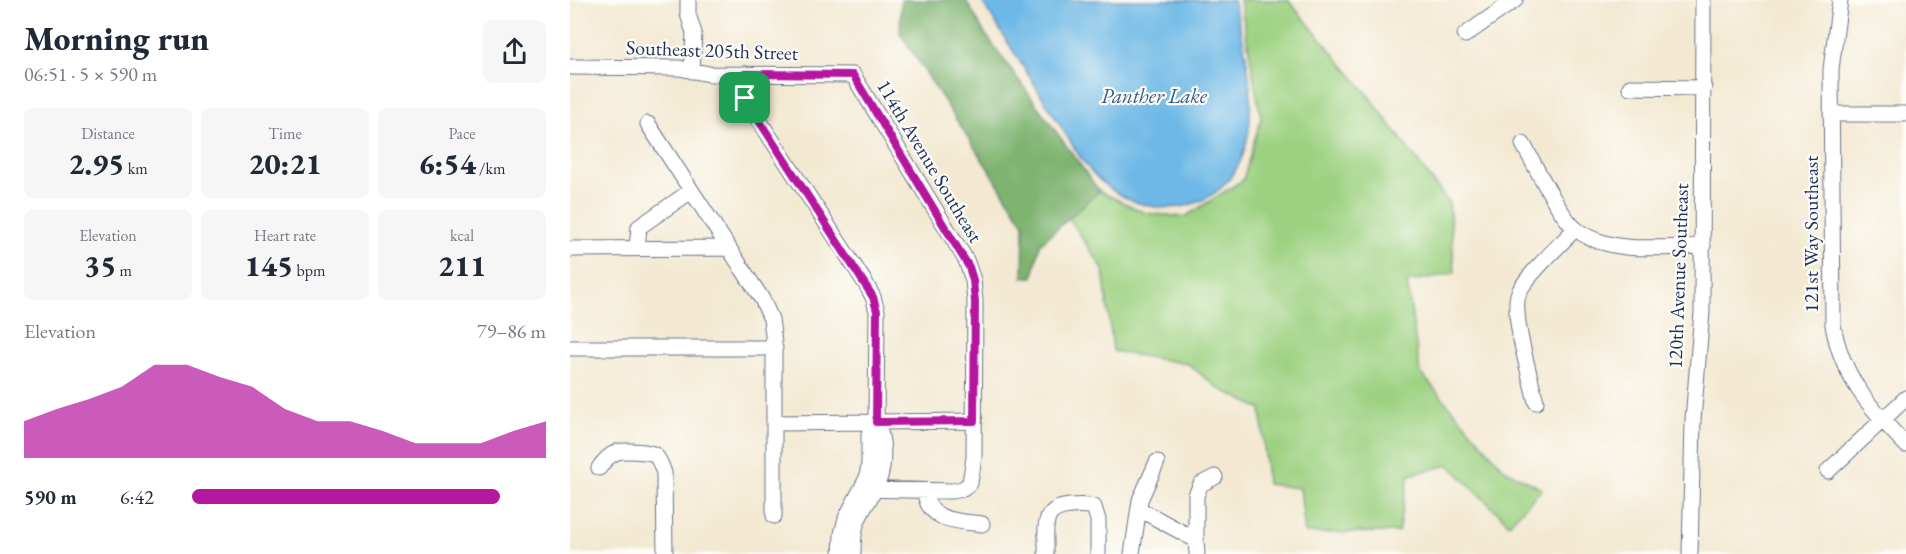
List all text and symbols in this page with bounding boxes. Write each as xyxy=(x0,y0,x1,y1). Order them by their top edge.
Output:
text: Morning run xyxy=(24,17,209,60)
button: share xyxy=(483,20,546,83)
street label: Southeast 205th Street xyxy=(626,34,799,66)
text: 06:51 · 5 × 590 m xyxy=(24,61,157,87)
pin xyxy=(719,72,770,123)
street label: 114th Avenue Southeast xyxy=(871,75,989,248)
icon: arrive xyxy=(728,81,761,114)
water label: Panther Lake xyxy=(1101,82,1208,109)
text: Distance xyxy=(81,123,135,144)
text: Time xyxy=(268,123,302,144)
text: Pace xyxy=(449,123,475,144)
text: 2.95 xyxy=(68,144,124,183)
text: 20:21 xyxy=(248,144,322,183)
text: 6:54 xyxy=(419,144,476,183)
street label: 121st Way Southeast xyxy=(1798,155,1824,313)
text: km xyxy=(124,158,148,179)
text: /km xyxy=(476,158,505,179)
street label: 120th Avenue Southeast xyxy=(1662,182,1694,369)
text: Elevation xyxy=(79,225,137,246)
text: Heart rate xyxy=(254,225,316,246)
text: kcal xyxy=(450,225,474,246)
text: 35 xyxy=(84,246,116,285)
text: 145 xyxy=(245,246,293,285)
text: 211 xyxy=(438,246,486,285)
text: m xyxy=(116,260,132,281)
text: bpm xyxy=(293,260,325,281)
text: Elevation xyxy=(24,318,96,344)
text: 79–86 m xyxy=(477,318,546,344)
text: 590 m xyxy=(24,484,77,510)
text: 6:42 xyxy=(120,484,154,510)

